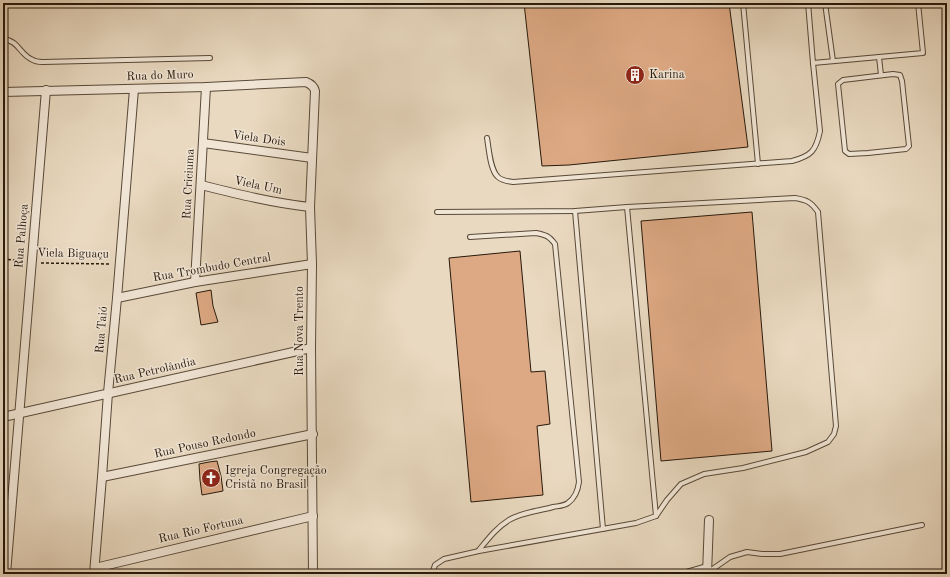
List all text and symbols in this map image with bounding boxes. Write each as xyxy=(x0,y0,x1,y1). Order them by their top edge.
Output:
building icon: Karina xyxy=(624,64,646,86)
street label: Rua do Muro xyxy=(126,69,194,83)
place label: Karina xyxy=(649,69,685,81)
street label: Viela Dois xyxy=(232,129,286,149)
street label: Rua Criciuma xyxy=(181,148,197,220)
street label: Viela Um xyxy=(233,175,284,197)
street label: Rua Palhoça xyxy=(13,203,31,269)
street label: Viela Biguaçu xyxy=(37,247,110,261)
street label: Rua Trombudo Central xyxy=(152,252,272,284)
street label: Rua Nova Trento xyxy=(294,286,306,376)
street label: Rua Taió xyxy=(94,306,110,354)
street label: Rua Petrolândia xyxy=(113,356,197,386)
street label: Rua Pouso Redondo xyxy=(153,427,257,461)
place label: Igreja Congregação Cristã no Brasil xyxy=(225,465,327,491)
church icon: Igreja Congregação Cristã no Brasil xyxy=(200,467,222,489)
street label: Rua Rio Fortuna xyxy=(157,514,245,546)

